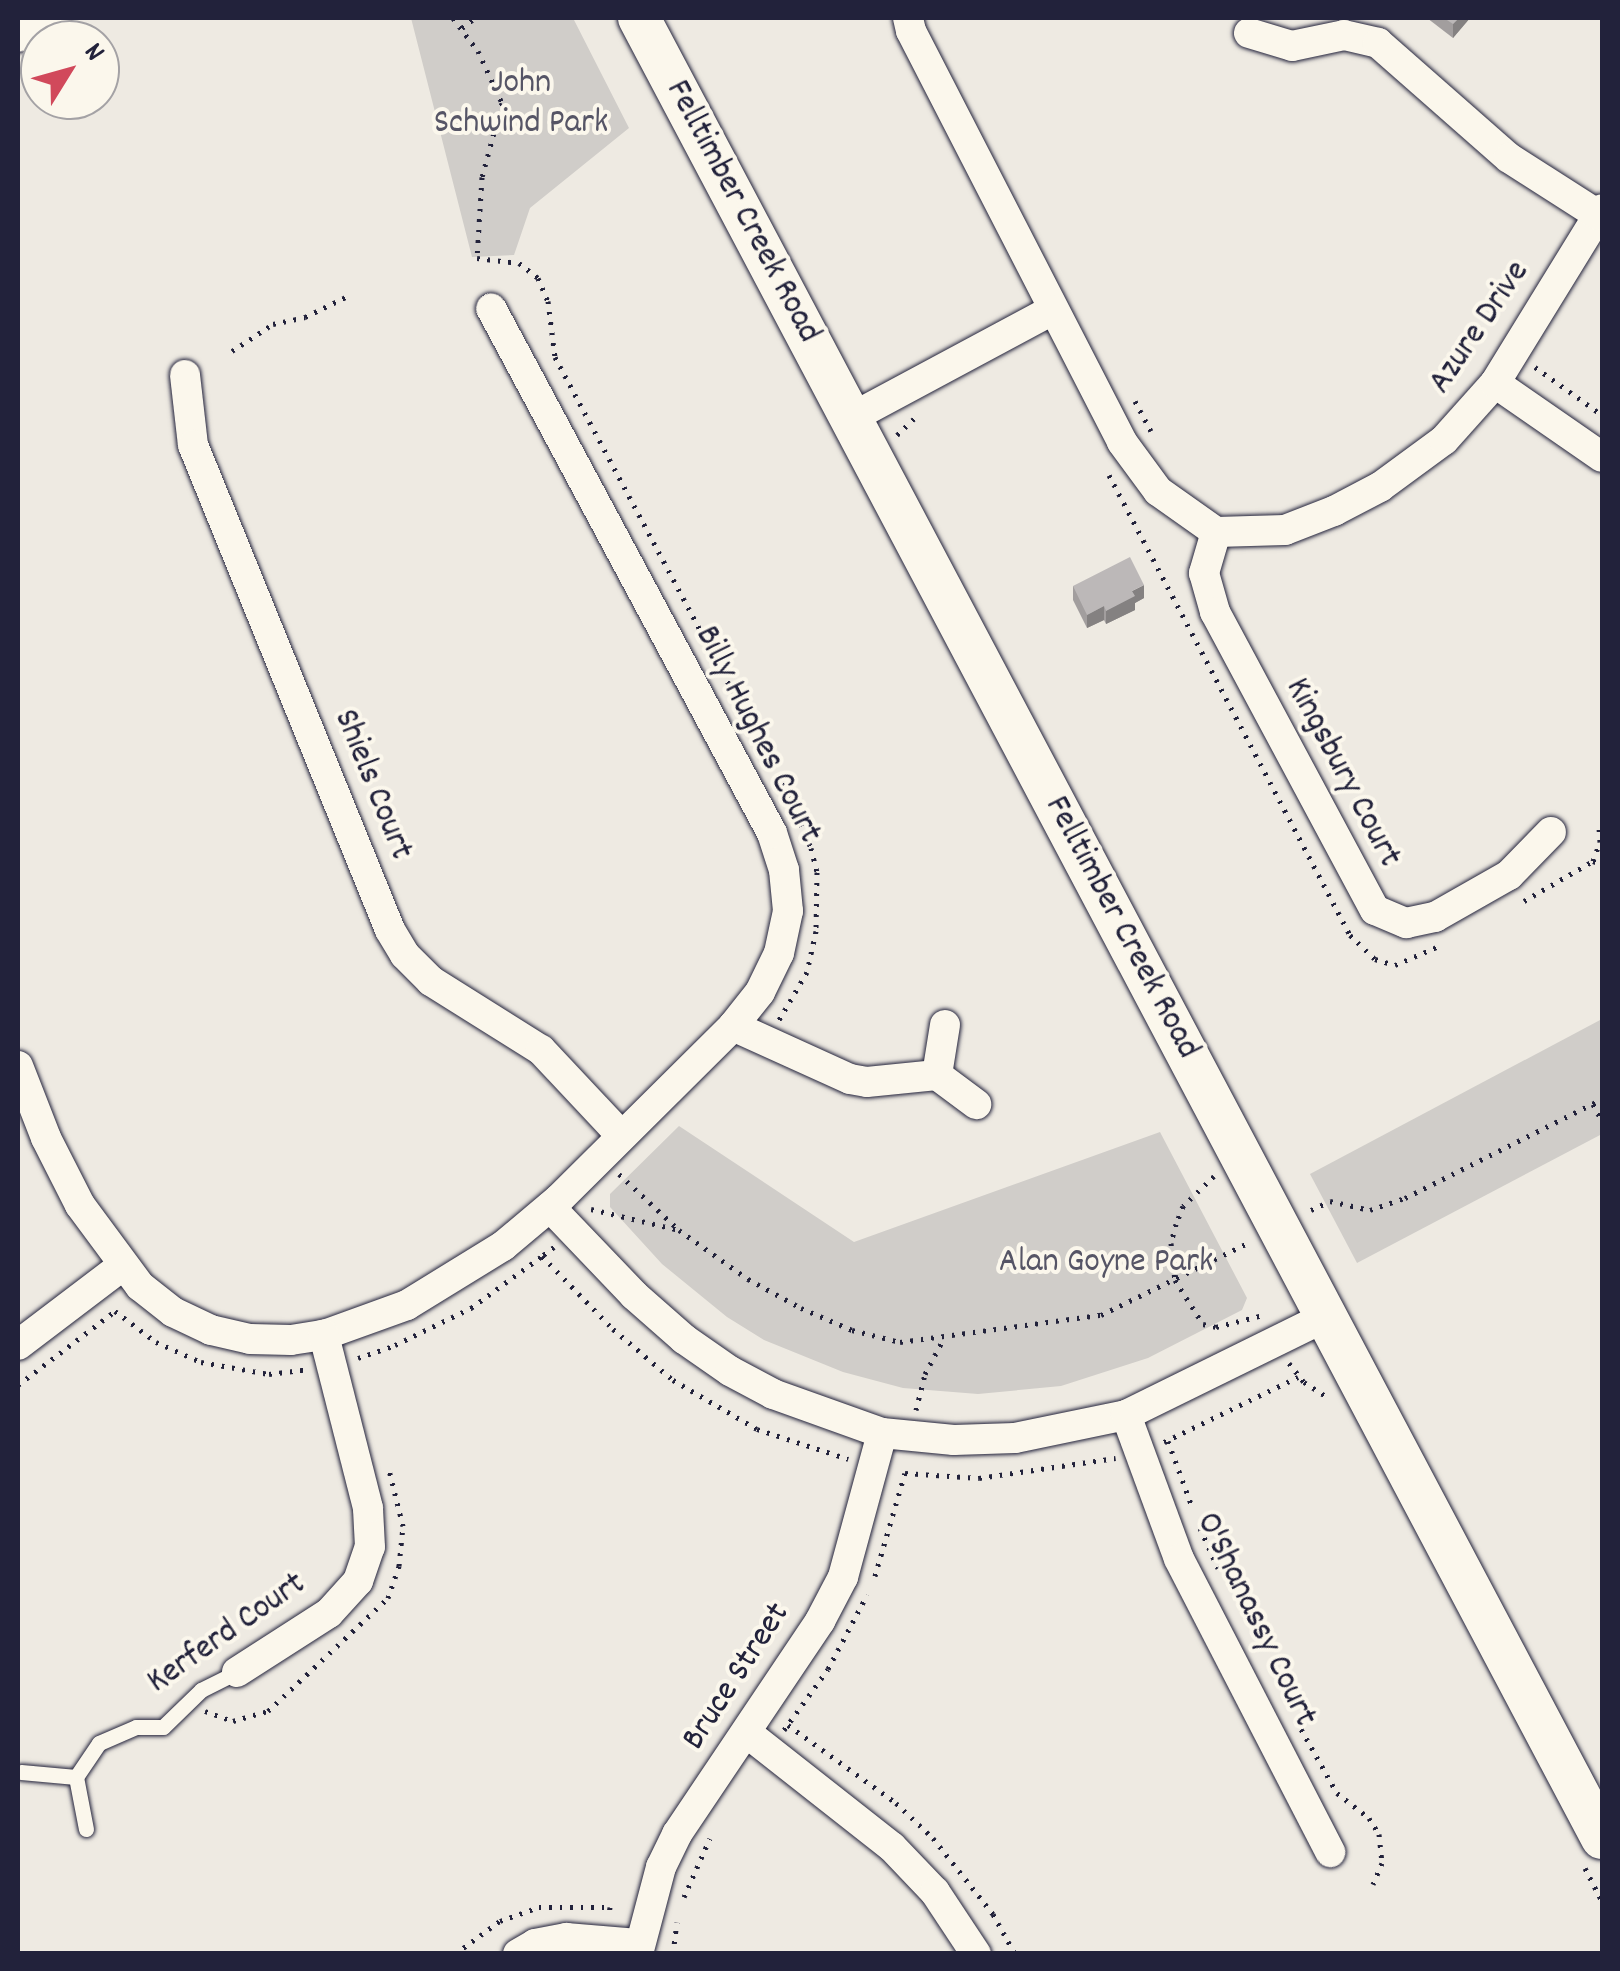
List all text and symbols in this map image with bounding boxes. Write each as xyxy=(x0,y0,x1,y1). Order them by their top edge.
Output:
north arrow xyxy=(20,20,120,120)
text: N xyxy=(72,36,113,71)
park label: John Schwind Park xyxy=(434,63,608,145)
street label: Felltimber Creek Road xyxy=(655,73,829,351)
street label: Azure Drive xyxy=(1420,254,1540,402)
street label: Billy Hughes Court xyxy=(684,619,830,851)
street label: Kingsbury Court xyxy=(1275,671,1409,875)
street label: Shiels Court xyxy=(323,704,421,866)
street label: Felltimber Creek Road xyxy=(1034,789,1208,1067)
park label: Alan Goyne Park xyxy=(999,1242,1213,1284)
street label: O'Shanassy Court xyxy=(1185,1506,1325,1734)
street label: Kerferd Court xyxy=(140,1564,314,1704)
street label: Bruce Street xyxy=(674,1595,800,1759)

